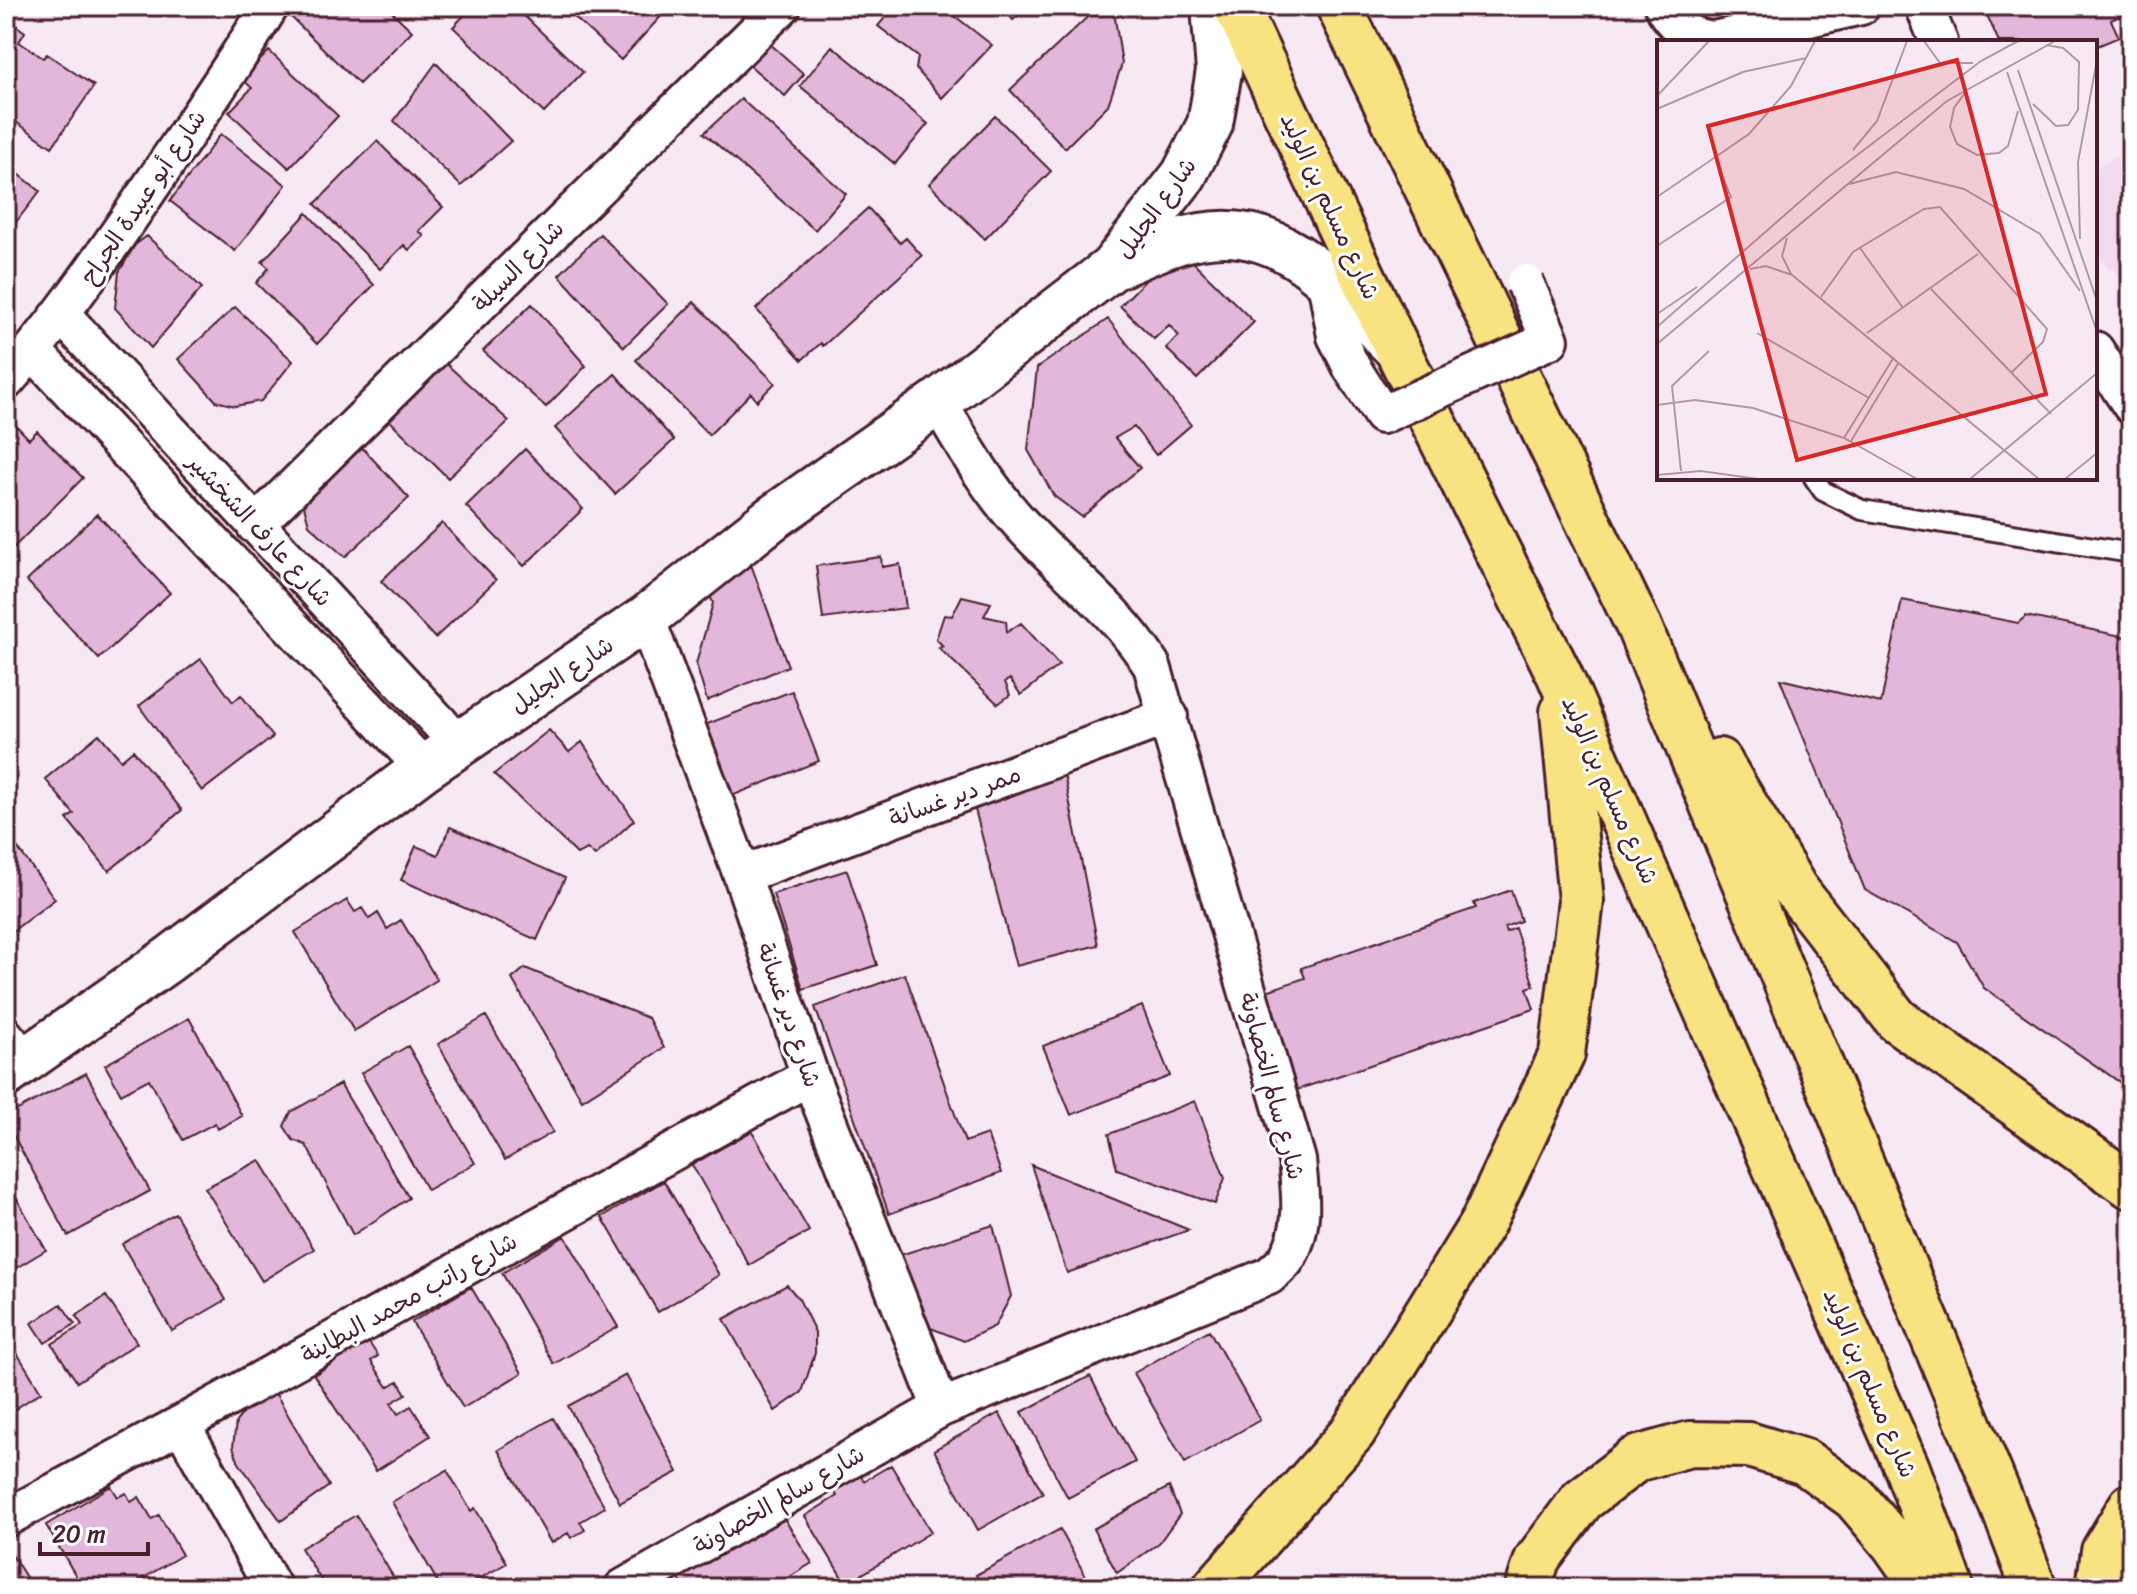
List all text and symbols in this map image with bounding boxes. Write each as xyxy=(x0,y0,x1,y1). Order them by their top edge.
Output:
inset map xyxy=(1657,40,2097,480)
street label: شارع أبو عبيدة الجراح xyxy=(69,101,217,293)
street label: شارع مسلم بن الوليد xyxy=(1268,105,1392,307)
street label: شارع الجليل xyxy=(1104,148,1208,268)
street label: شارع السيلة xyxy=(461,209,575,323)
street label: شارع عارف الشخشير xyxy=(176,442,343,617)
street label: شارع الجليل xyxy=(501,625,623,725)
street label: شارع مسلم بن الوليد xyxy=(1550,689,1670,891)
street label: ممر دير غسانة xyxy=(883,753,1027,839)
street label: شارع دير غسانة xyxy=(745,937,833,1093)
street label: شارع سالم الخصاونة xyxy=(1227,988,1317,1184)
street label: شارع راتب محمد البطاينة xyxy=(293,1221,525,1375)
street label: شارع مسلم بن الوليد xyxy=(1811,1281,1929,1485)
street label: شارع سالم الخصاونة xyxy=(685,1434,873,1566)
scale bar xyxy=(40,1506,148,1556)
text: 20 m xyxy=(52,1513,106,1555)

